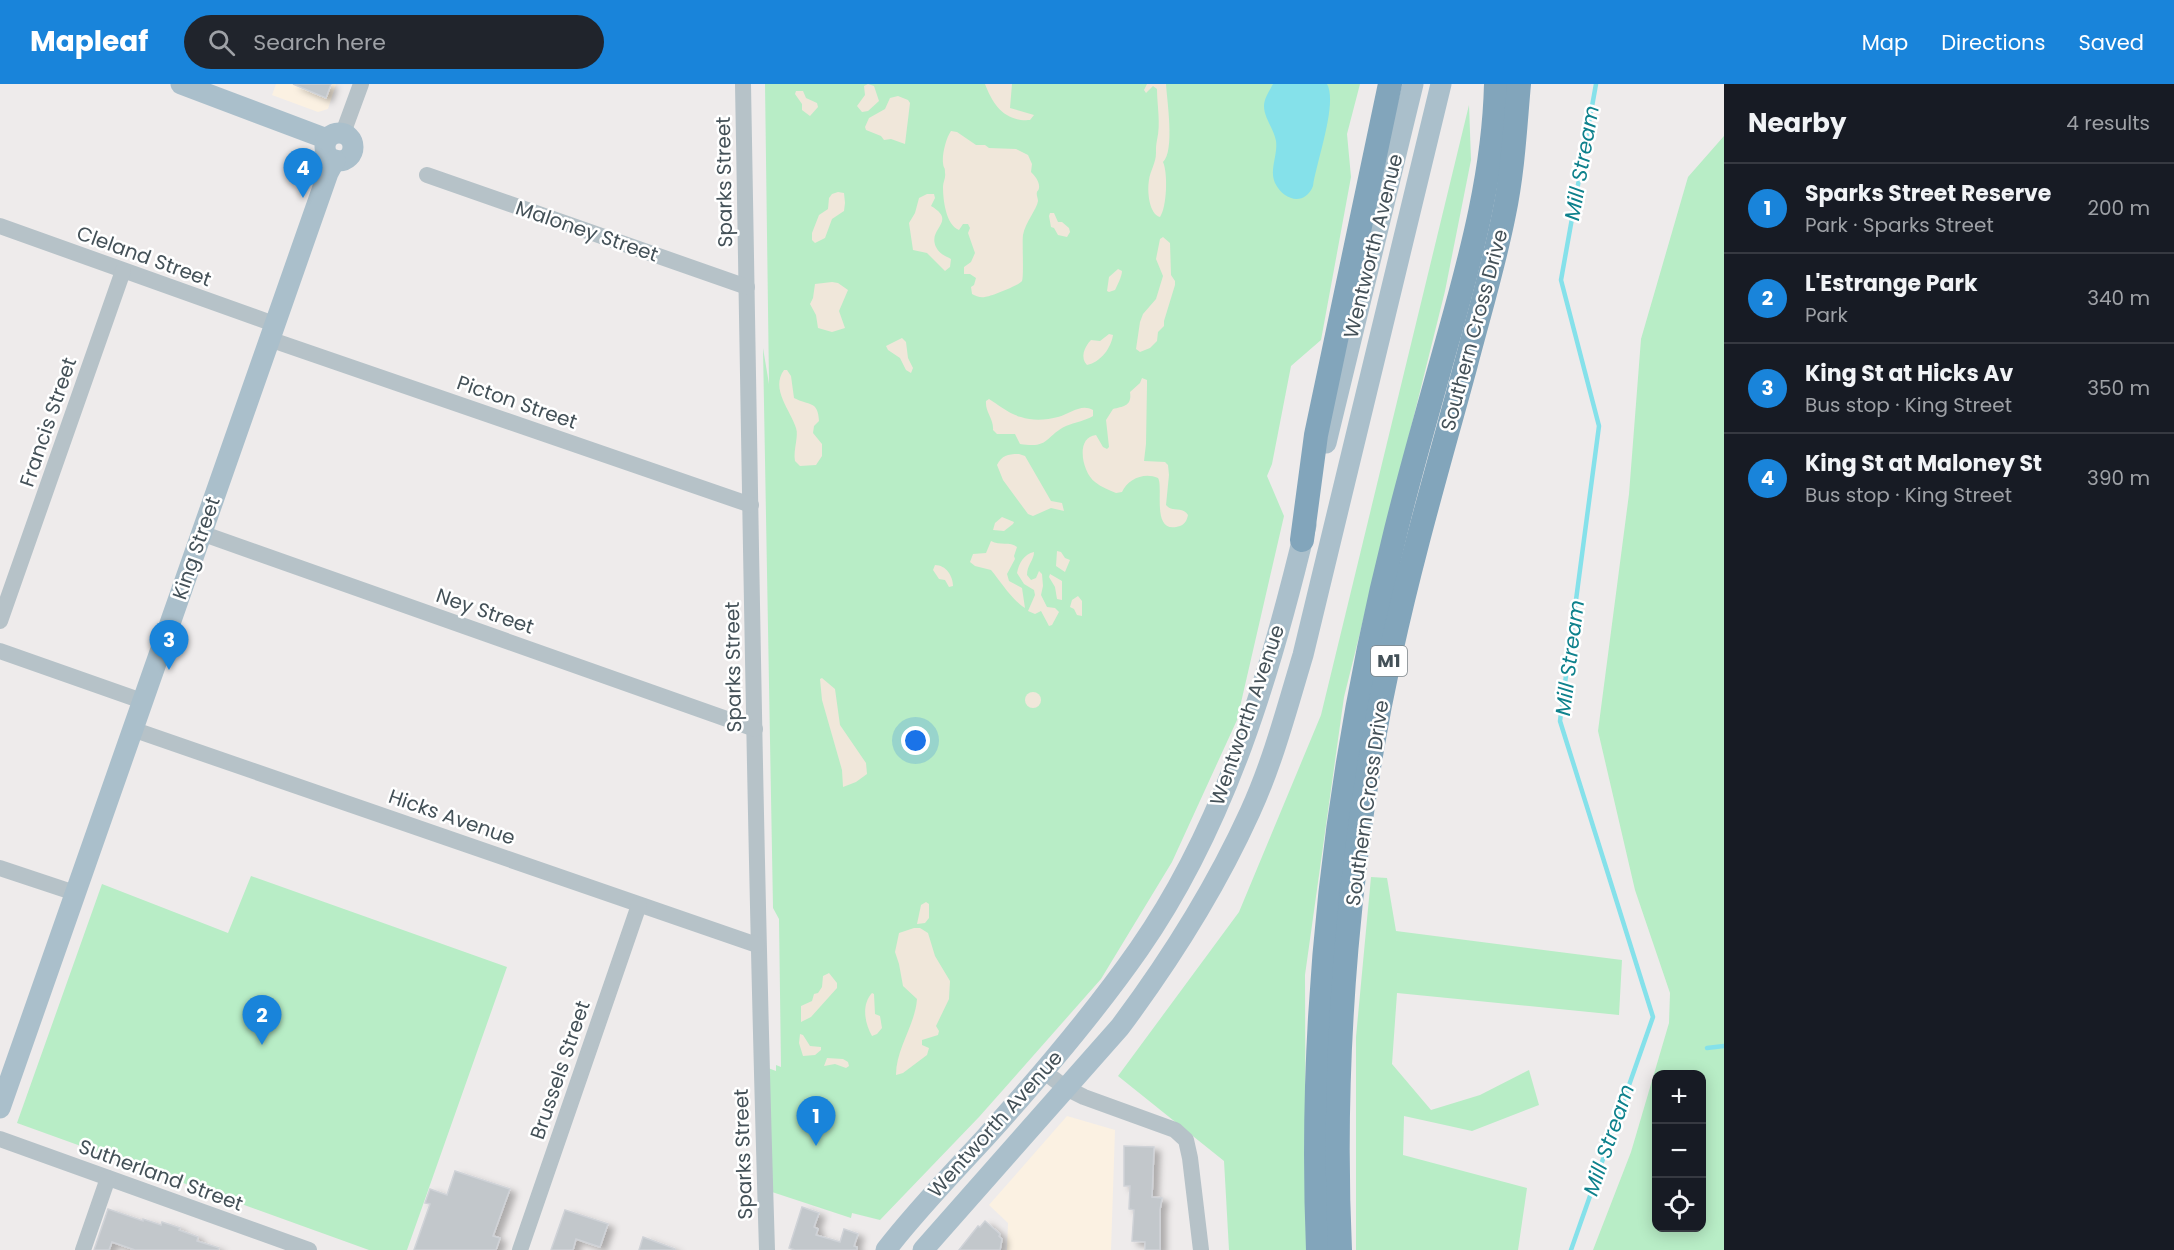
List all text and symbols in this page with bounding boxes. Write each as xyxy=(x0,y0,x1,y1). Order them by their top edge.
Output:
search box xyxy=(184,15,604,69)
text: Mapleaf xyxy=(30,22,148,61)
icon: search xyxy=(205,26,238,59)
text: Search here xyxy=(253,27,386,58)
text: Map xyxy=(1862,28,1908,57)
text: Directions xyxy=(1941,28,2045,57)
text: Saved xyxy=(2078,28,2144,57)
water label: Mill Stream xyxy=(1557,103,1606,223)
text: Nearby xyxy=(1748,105,1846,141)
text: 4 results xyxy=(2066,109,2150,137)
street label: Sparks Street xyxy=(709,116,739,248)
pin: 4 xyxy=(284,148,322,198)
street label: Wentworth Avenue xyxy=(1337,151,1409,341)
text: Sparks Street Reserve xyxy=(1805,178,2051,209)
street label: Maloney Street xyxy=(512,194,662,268)
text: 1 xyxy=(1764,194,1771,222)
text: 200 m xyxy=(2087,194,2150,222)
text: Park · Sparks Street xyxy=(1805,211,1994,239)
street label: Cleland Street xyxy=(73,219,215,293)
street label: Southern Cross Drive xyxy=(1434,226,1514,434)
text: L'Estrange Park xyxy=(1805,268,1977,299)
text: 2 xyxy=(1762,284,1773,312)
text: 340 m xyxy=(2087,284,2150,312)
text: Park xyxy=(1805,301,1848,329)
street label: Francis Street xyxy=(13,353,83,491)
text: King St at Hicks Av xyxy=(1805,358,2013,389)
street label: Picton Street xyxy=(453,368,581,436)
text: 3 xyxy=(1761,374,1774,402)
text: 350 m xyxy=(2087,374,2150,402)
text: Bus stop · King Street xyxy=(1805,391,2012,419)
text: King St at Maloney St xyxy=(1805,448,2042,479)
text: 4 xyxy=(1761,464,1774,492)
text: 390 m xyxy=(2087,464,2150,492)
text: Bus stop · King Street xyxy=(1805,481,2012,509)
street label: King Street xyxy=(165,493,227,603)
street label: Ney Street xyxy=(432,581,538,641)
water label: Mill Stream xyxy=(1548,598,1591,717)
street label: Sparks Street xyxy=(718,601,748,733)
pin: 3 xyxy=(150,620,188,670)
street label: Wentworth Avenue xyxy=(1203,621,1291,809)
road number: M1 xyxy=(1371,646,1407,676)
street label: Southern Cross Drive xyxy=(1339,698,1395,908)
your location xyxy=(901,726,930,755)
street label: Hicks Avenue xyxy=(385,782,519,852)
pin: 2 xyxy=(242,996,282,1045)
street label: Brussels Street xyxy=(523,997,597,1143)
street label: Wentworth Avenue xyxy=(921,1044,1069,1204)
map controls xyxy=(1652,1070,1706,1232)
button: + xyxy=(1652,1070,1706,1124)
water label: Mill Stream xyxy=(1576,1080,1641,1200)
street label: Sparks Street xyxy=(727,1088,759,1220)
pin: 1 xyxy=(796,1096,836,1146)
button: − xyxy=(1652,1124,1706,1178)
street label: Sutherland Street xyxy=(75,1132,247,1218)
button: locate xyxy=(1652,1178,1706,1232)

